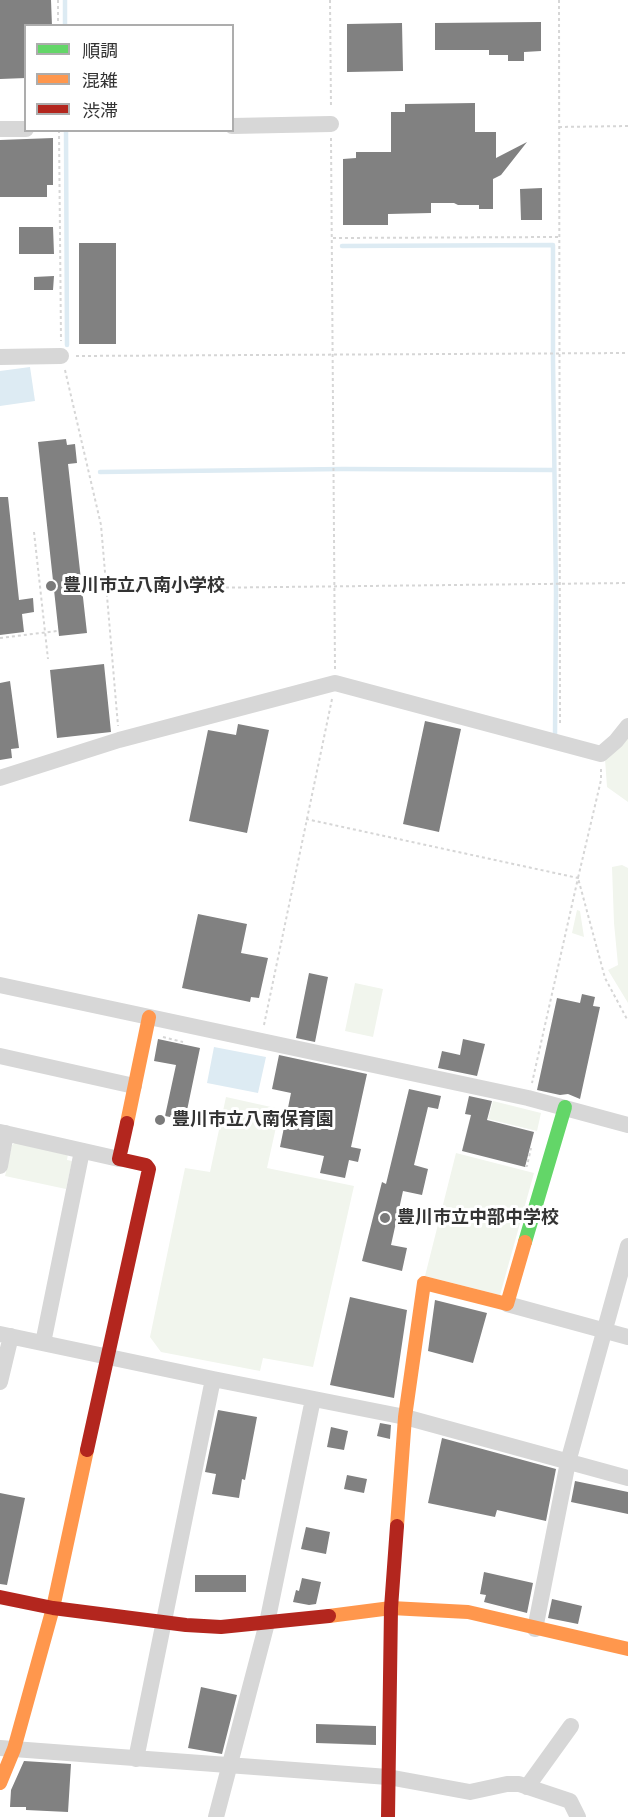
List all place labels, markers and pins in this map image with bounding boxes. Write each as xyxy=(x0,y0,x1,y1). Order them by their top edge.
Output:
place label: 豊川市立八南小学校 xyxy=(63,575,225,597)
marker: 豊川市立八南小学校 xyxy=(44,579,58,593)
place label: 豊川市立八南保育園 xyxy=(172,1109,334,1131)
marker: 豊川市立八南保育園 xyxy=(153,1113,167,1127)
place label: 豊川市立中部中学校 xyxy=(397,1207,559,1229)
marker: 豊川市立中部中学校 xyxy=(378,1211,392,1225)

